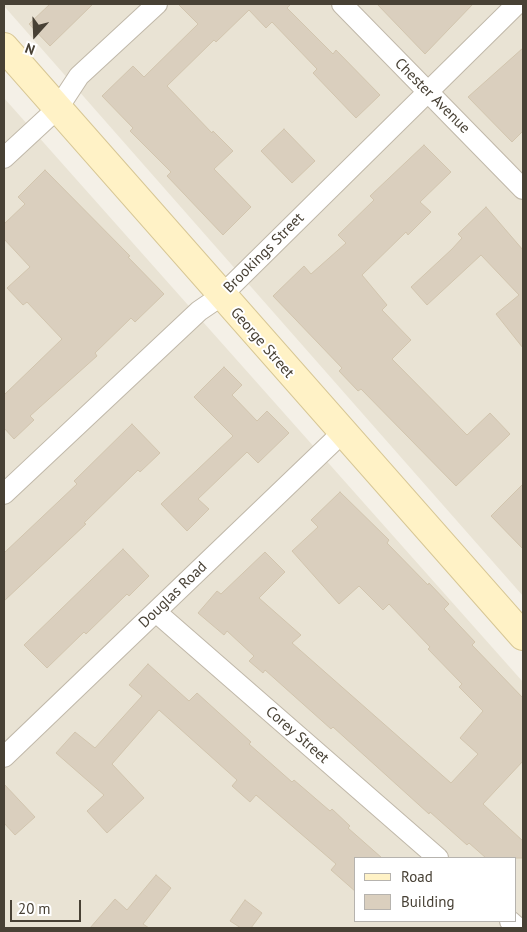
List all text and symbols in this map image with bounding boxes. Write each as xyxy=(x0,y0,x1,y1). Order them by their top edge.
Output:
north arrow xyxy=(10,10,60,60)
text: N xyxy=(22,39,37,59)
street label: Chester Avenue xyxy=(391,55,473,137)
street label: Brookings Street xyxy=(220,209,308,297)
street label: George Street xyxy=(226,304,298,382)
street label: Douglas Road xyxy=(135,558,211,632)
street label: Corey Street xyxy=(262,703,332,767)
legend xyxy=(354,857,517,922)
text: Road xyxy=(401,867,433,886)
scale bar xyxy=(12,890,84,922)
text: Building xyxy=(401,892,455,911)
text: 20 m xyxy=(18,899,51,918)

